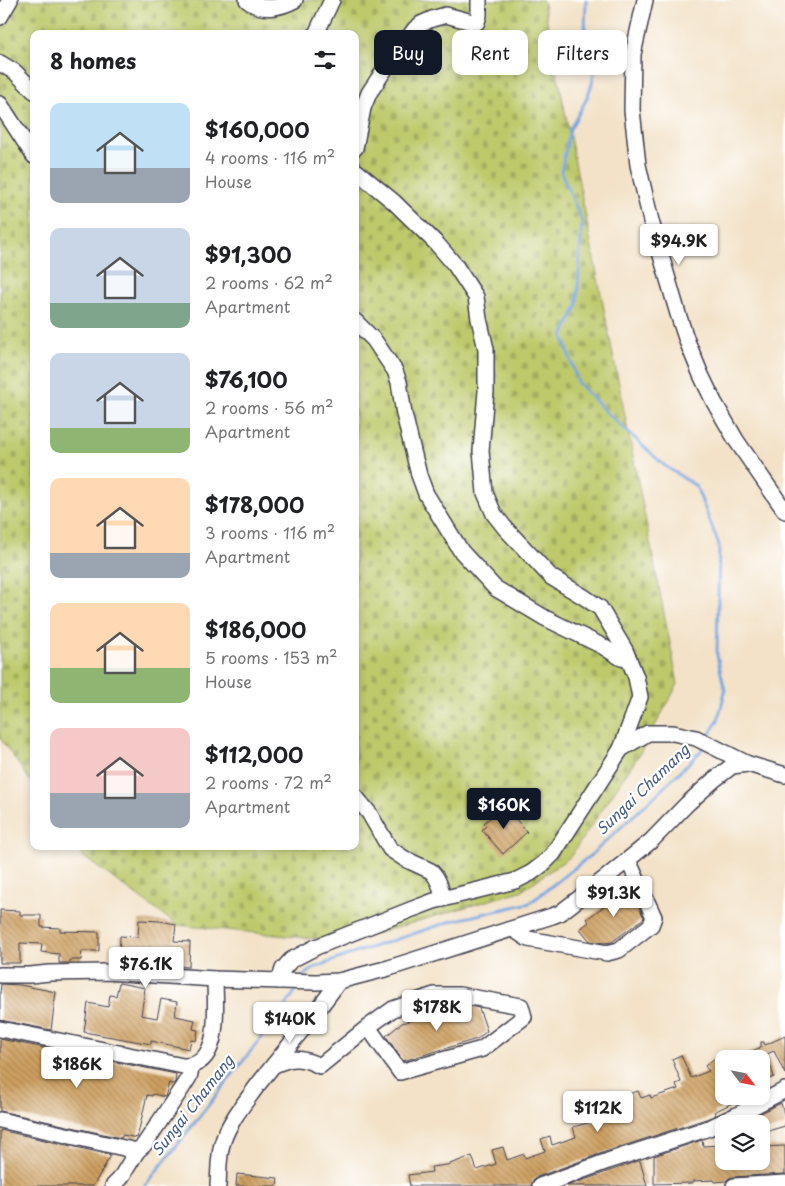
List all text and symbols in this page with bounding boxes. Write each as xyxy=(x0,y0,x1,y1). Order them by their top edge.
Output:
chip: Buy xyxy=(374,30,442,75)
chip: Rent xyxy=(452,30,528,75)
chip: Filters xyxy=(538,30,627,75)
text: 8 homes xyxy=(50,44,136,76)
icon: filters xyxy=(311,46,339,74)
text: $160,000 xyxy=(205,113,309,145)
icon: home xyxy=(90,123,150,183)
text: 4 rooms · 116 m² xyxy=(205,145,335,169)
text: House xyxy=(205,169,252,193)
pin: $94.9K xyxy=(638,224,720,266)
text: $94.9K xyxy=(651,228,707,252)
text: $91,300 xyxy=(205,238,292,270)
icon: home xyxy=(90,248,150,308)
text: 2 rooms · 62 m² xyxy=(205,270,333,294)
text: Apartment xyxy=(205,294,290,318)
text: $76,100 xyxy=(205,363,288,395)
icon: home xyxy=(90,373,150,433)
text: 2 rooms · 56 m² xyxy=(205,395,334,419)
text: Apartment xyxy=(205,419,290,443)
text: $178,000 xyxy=(205,488,304,520)
icon: home xyxy=(90,498,150,558)
text: 3 rooms · 116 m² xyxy=(205,520,335,544)
text: Apartment xyxy=(205,544,290,568)
text: $186,000 xyxy=(205,613,306,645)
icon: home xyxy=(90,623,150,683)
text: 5 rooms · 153 m² xyxy=(205,645,338,669)
text: House xyxy=(205,669,252,693)
water label: Sungai Chamang xyxy=(590,737,695,840)
text: $112,000 xyxy=(205,738,303,770)
icon: home xyxy=(90,748,150,808)
text: 2 rooms · 72 m² xyxy=(205,770,332,794)
pin: $160K xyxy=(469,788,539,830)
text: $160K xyxy=(478,792,530,816)
text: Apartment xyxy=(205,794,290,818)
pin: $91.3K xyxy=(573,876,655,918)
text: $91.3K xyxy=(587,880,641,904)
pin: $76.1K xyxy=(105,946,187,989)
text: $76.1K xyxy=(120,951,172,975)
pin: $178K xyxy=(402,990,472,1032)
text: $178K xyxy=(413,994,461,1018)
pin: $140K xyxy=(255,1002,325,1044)
text: $140K xyxy=(264,1006,316,1030)
pin: $186K xyxy=(42,1046,112,1089)
water label: Sungai Chamang xyxy=(145,1049,239,1160)
north arrow xyxy=(715,1050,770,1105)
map controls xyxy=(715,1050,770,1170)
text: $186K xyxy=(52,1051,102,1075)
pin: $112K xyxy=(563,1090,633,1133)
text: $112K xyxy=(574,1095,622,1119)
button: layers xyxy=(715,1115,770,1170)

